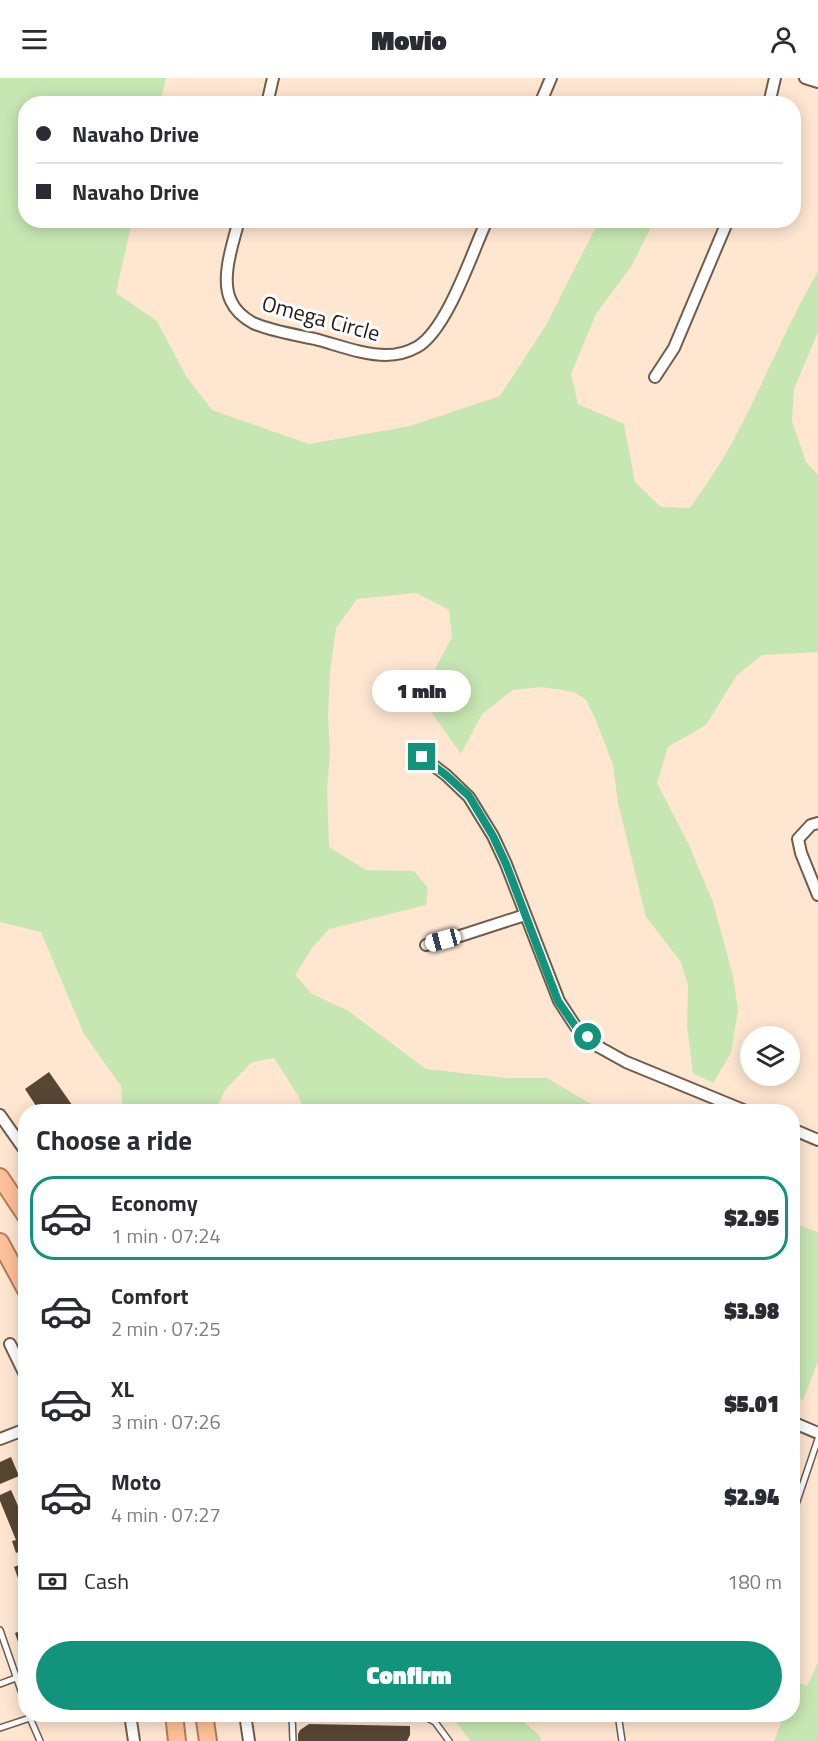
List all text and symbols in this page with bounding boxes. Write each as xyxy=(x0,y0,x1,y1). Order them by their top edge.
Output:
text: Movio xyxy=(371,19,447,60)
icon: menu xyxy=(18,23,51,56)
icon: person xyxy=(767,23,800,56)
text: Navaho Drive xyxy=(72,117,199,151)
text: Navaho Drive xyxy=(72,175,199,209)
street label: Omega Circle xyxy=(258,286,384,350)
callout: 1 min xyxy=(372,670,472,712)
text: 1 min xyxy=(397,675,446,706)
route end xyxy=(408,743,435,770)
car xyxy=(423,927,463,953)
route start xyxy=(574,1023,601,1050)
map controls xyxy=(740,1026,800,1086)
button: layers xyxy=(740,1026,800,1086)
text: Choose a ride xyxy=(36,1119,192,1160)
text: Economy xyxy=(111,1186,198,1220)
icon: car xyxy=(39,1191,93,1245)
text: $2.95 xyxy=(724,1201,779,1235)
text: 1 min · 07:24 xyxy=(111,1220,221,1251)
text: Comfort xyxy=(111,1279,189,1313)
icon: car xyxy=(39,1284,93,1338)
text: $3.98 xyxy=(724,1294,779,1328)
text: 2 min · 07:25 xyxy=(111,1313,221,1344)
text: XL xyxy=(111,1372,134,1406)
icon: car xyxy=(39,1377,93,1431)
text: $5.01 xyxy=(724,1387,779,1421)
text: 3 min · 07:26 xyxy=(111,1406,221,1437)
text: Moto xyxy=(111,1465,161,1499)
icon: car xyxy=(39,1470,93,1524)
text: $2.94 xyxy=(724,1480,779,1514)
text: 4 min · 07:27 xyxy=(111,1499,221,1530)
text: Cash xyxy=(84,1564,129,1598)
icon: cash xyxy=(36,1565,69,1598)
text: 180 m xyxy=(727,1566,782,1597)
button: Confirm xyxy=(36,1641,782,1710)

